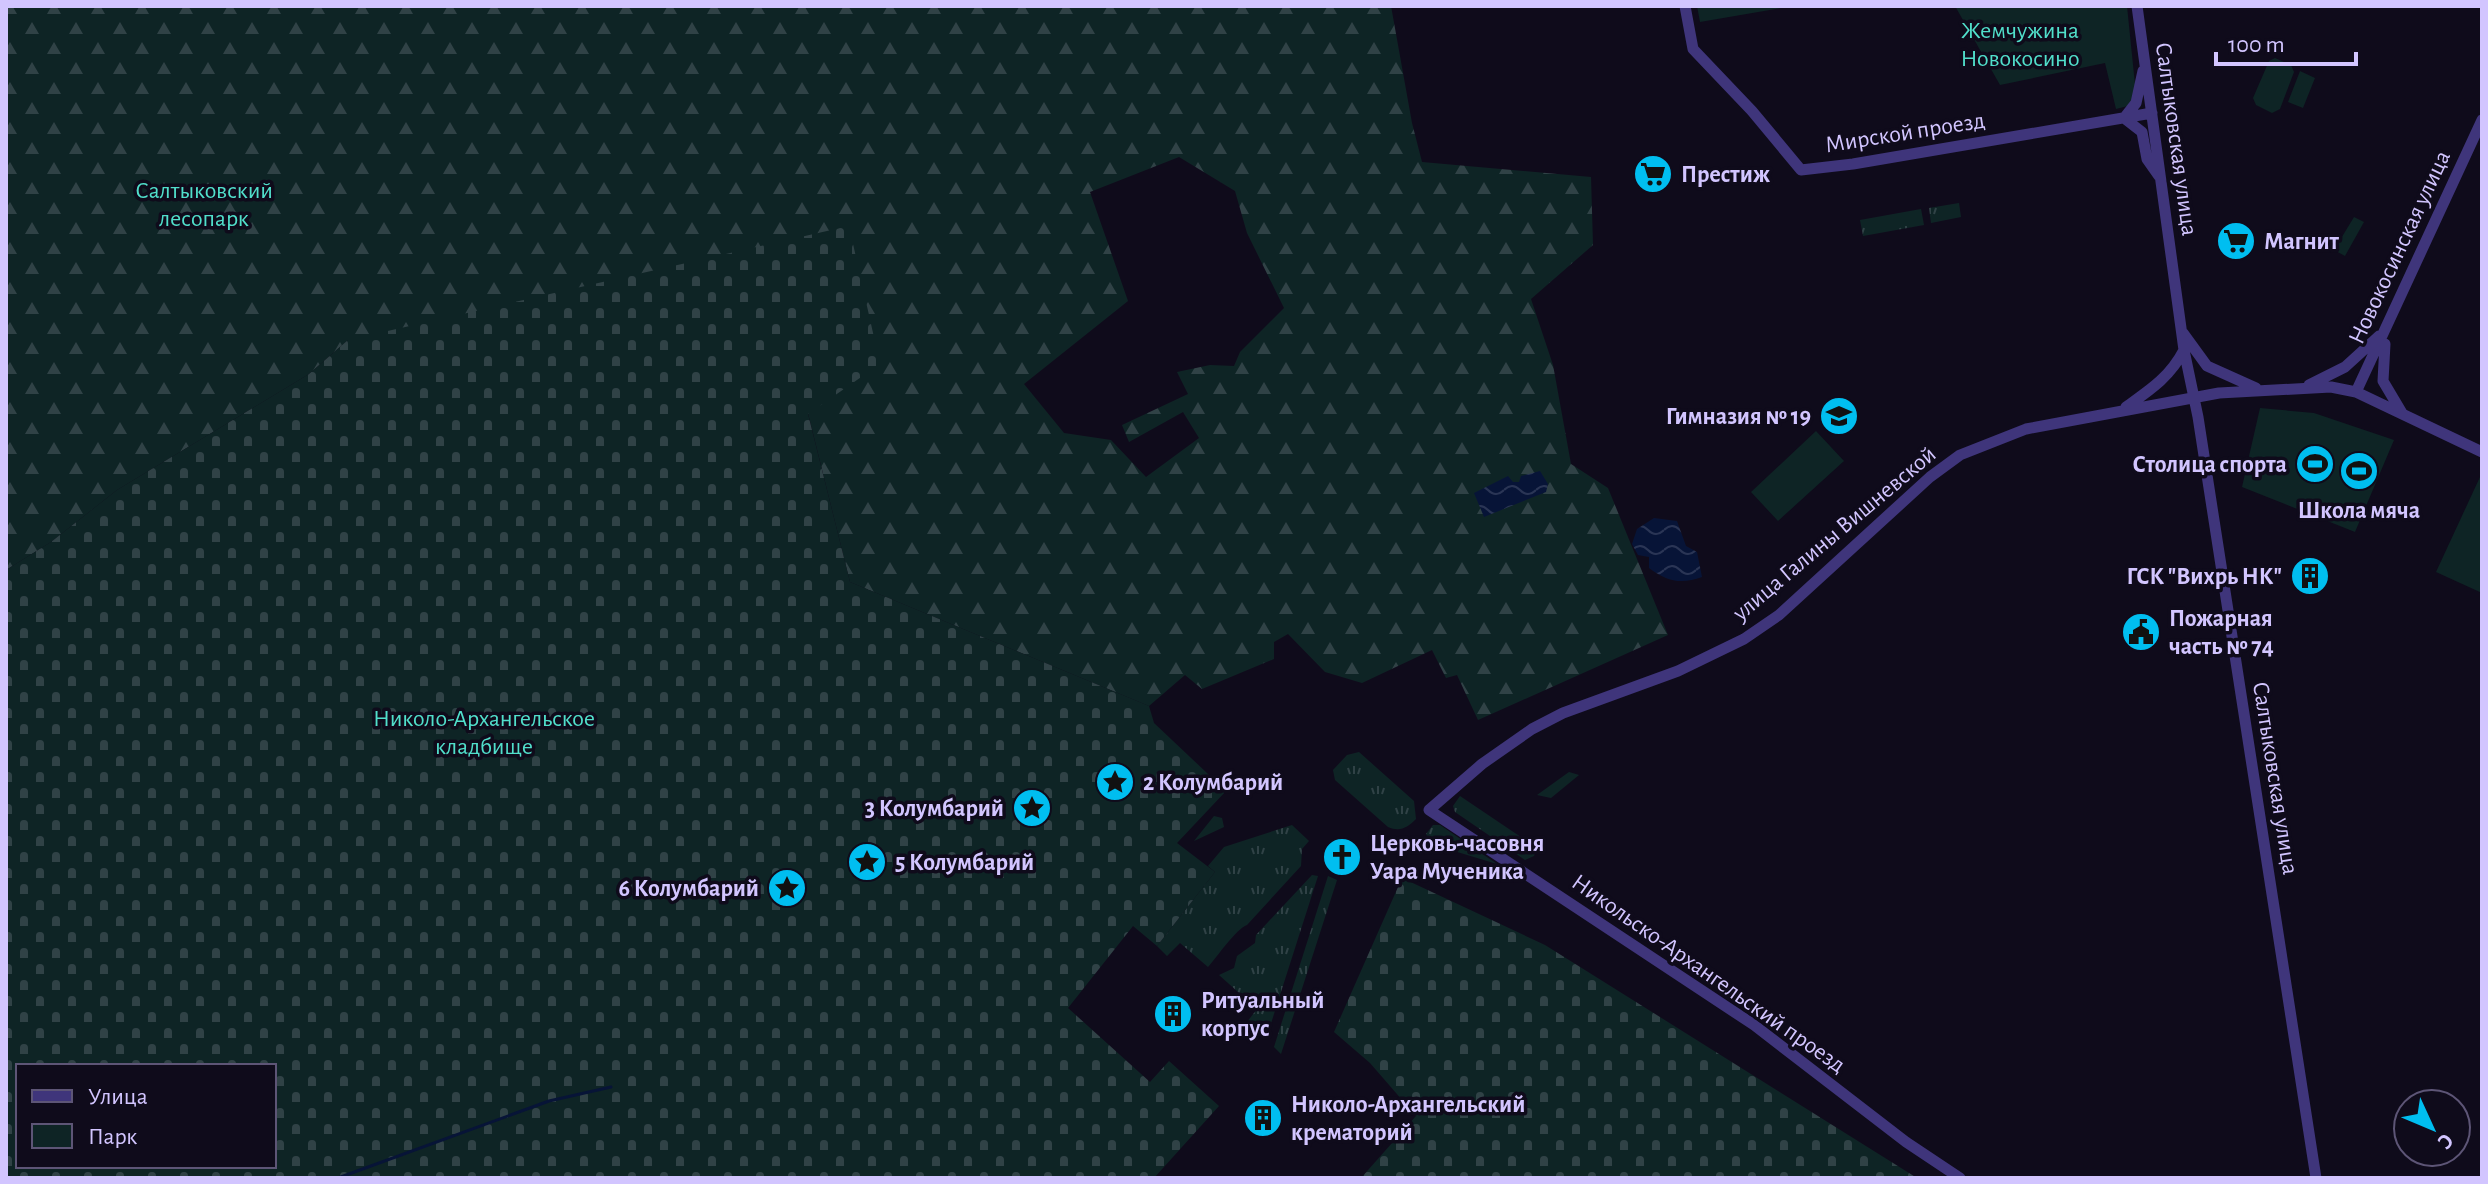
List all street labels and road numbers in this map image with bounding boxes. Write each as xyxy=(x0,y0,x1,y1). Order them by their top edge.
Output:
street label: Салтыковская улица xyxy=(2151,41,2201,237)
street label: Мирской проезд xyxy=(1824,108,1987,157)
street label: Новокосинская улица xyxy=(2345,147,2455,348)
street label: улица Галины Вишневской xyxy=(1728,442,1941,626)
street label: Салтыковская улица xyxy=(2248,680,2302,876)
street label: Никольско-Архангельский проезд xyxy=(1567,870,1850,1078)

